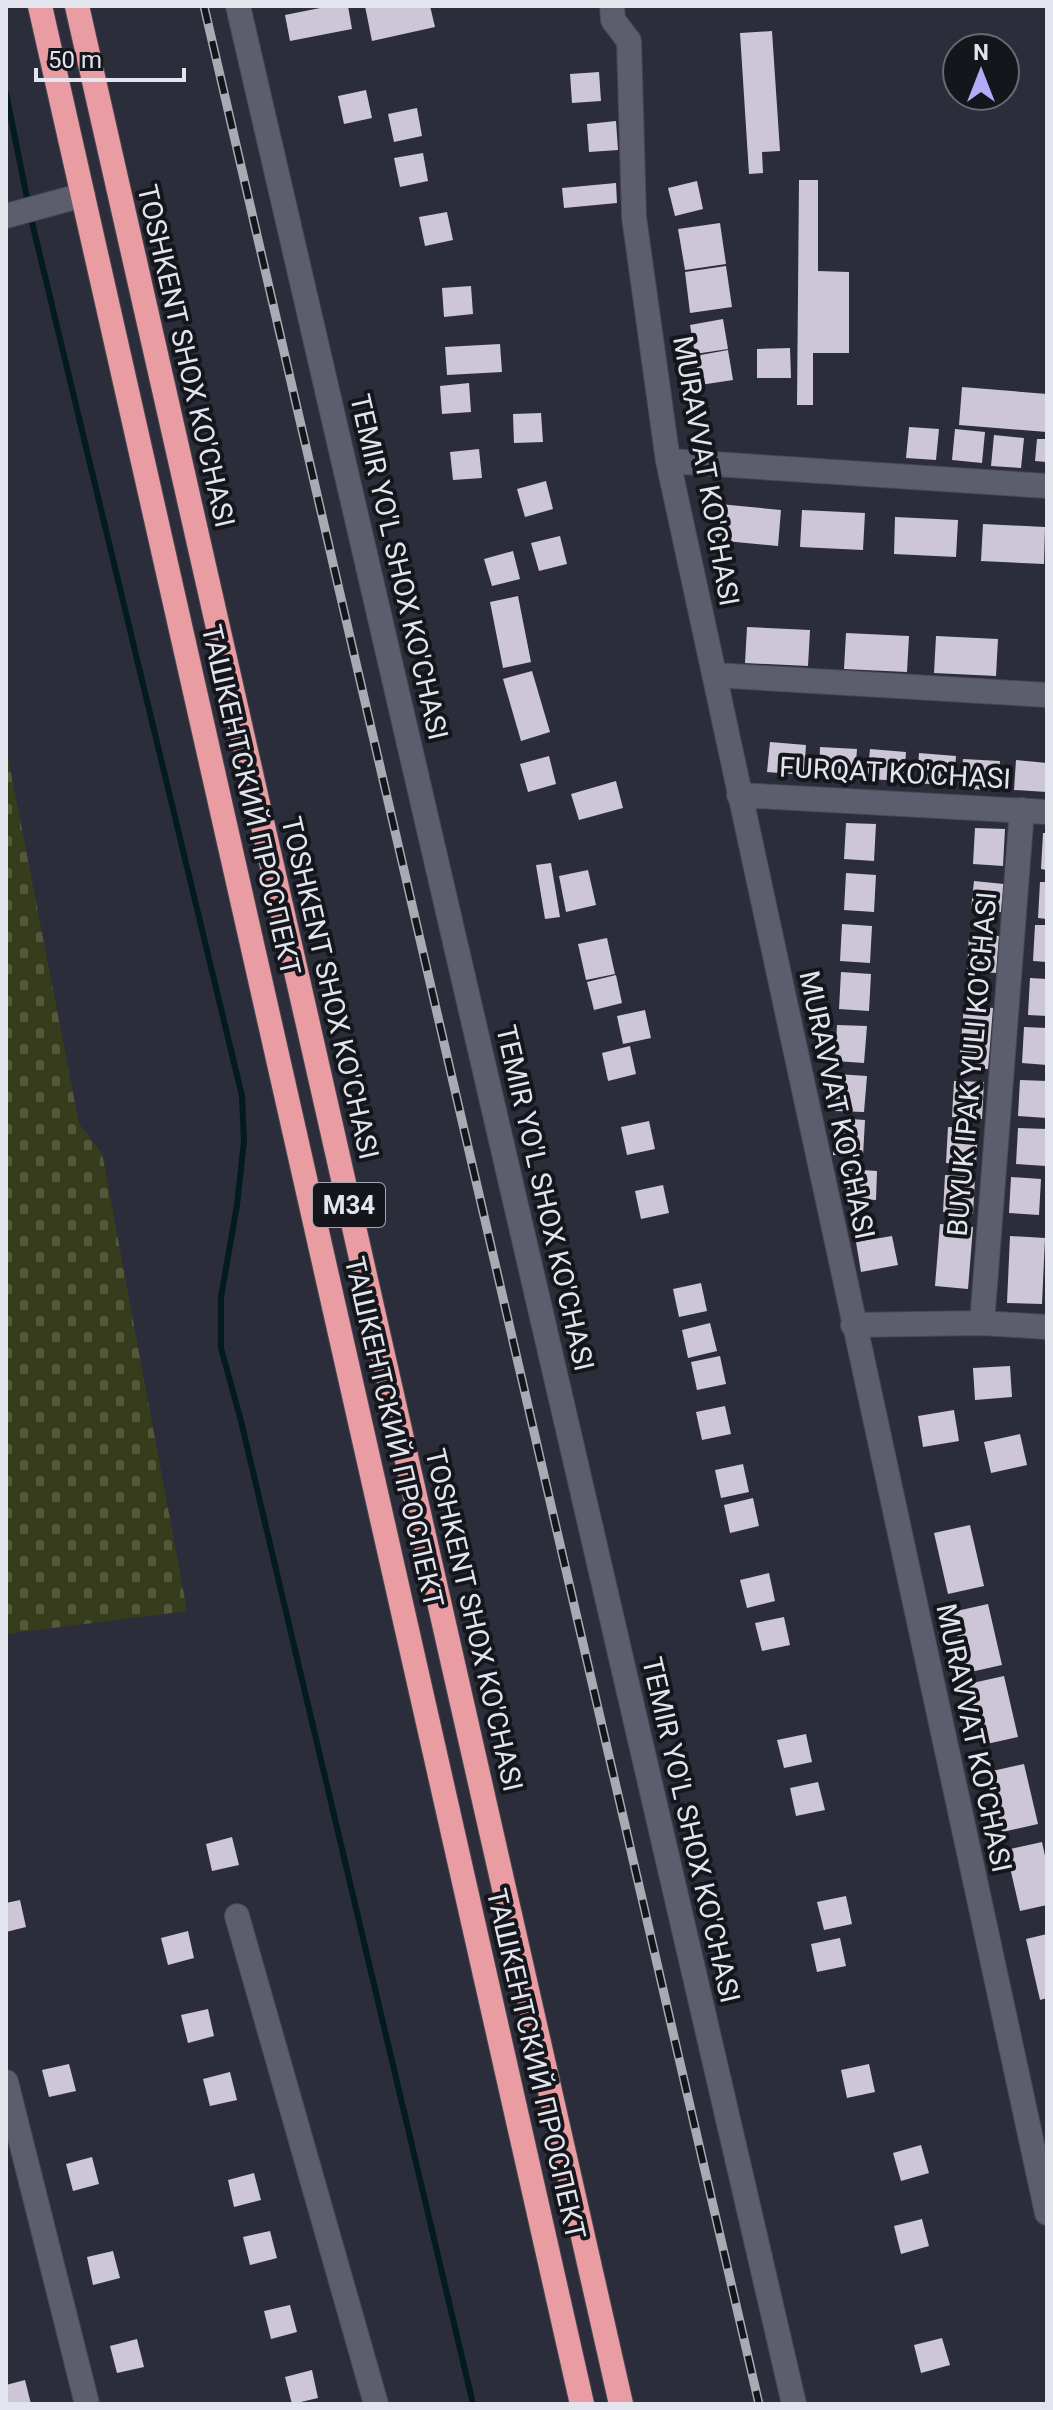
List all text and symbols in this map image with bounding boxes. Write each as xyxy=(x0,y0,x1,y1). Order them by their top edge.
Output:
scale bar xyxy=(36,32,184,82)
north arrow xyxy=(941,32,1021,112)
text: N xyxy=(973,40,989,65)
text: 50 m xyxy=(48,46,102,74)
street label: TOSHKENT SHOX KO'CHASI xyxy=(130,181,242,531)
street label: MURAVVAT KO'CHASI xyxy=(666,333,746,609)
street label: TEMIR YO'L SHOX KO'CHASI xyxy=(343,391,455,743)
street label: ТАШКЕНТСКИЙ ПРОСПЕКТ xyxy=(195,621,308,979)
street label: FURQAT KO'CHASI xyxy=(778,750,1012,796)
street label: TOSHKENT SHOX KO'CHASI xyxy=(274,813,386,1163)
street label: BUYUK IPAK YULI KO'CHASI xyxy=(941,890,1003,1238)
street label: MURAVVAT KO'CHASI xyxy=(792,968,882,1242)
street label: TEMIR YO'L SHOX KO'CHASI xyxy=(489,1022,601,1374)
road number: M34 xyxy=(313,1183,385,1227)
street label: ТАШКЕНТСКИЙ ПРОСПЕКТ xyxy=(338,1253,451,1611)
street label: TOSHKENT SHOX KO'CHASI xyxy=(418,1445,530,1795)
street label: MURAVVAT KO'CHASI xyxy=(929,1601,1019,1875)
street label: TEMIR YO'L SHOX KO'CHASI xyxy=(635,1654,747,2006)
street label: ТАШКЕНТСКИЙ ПРОСПЕКТ xyxy=(480,1885,593,2243)

